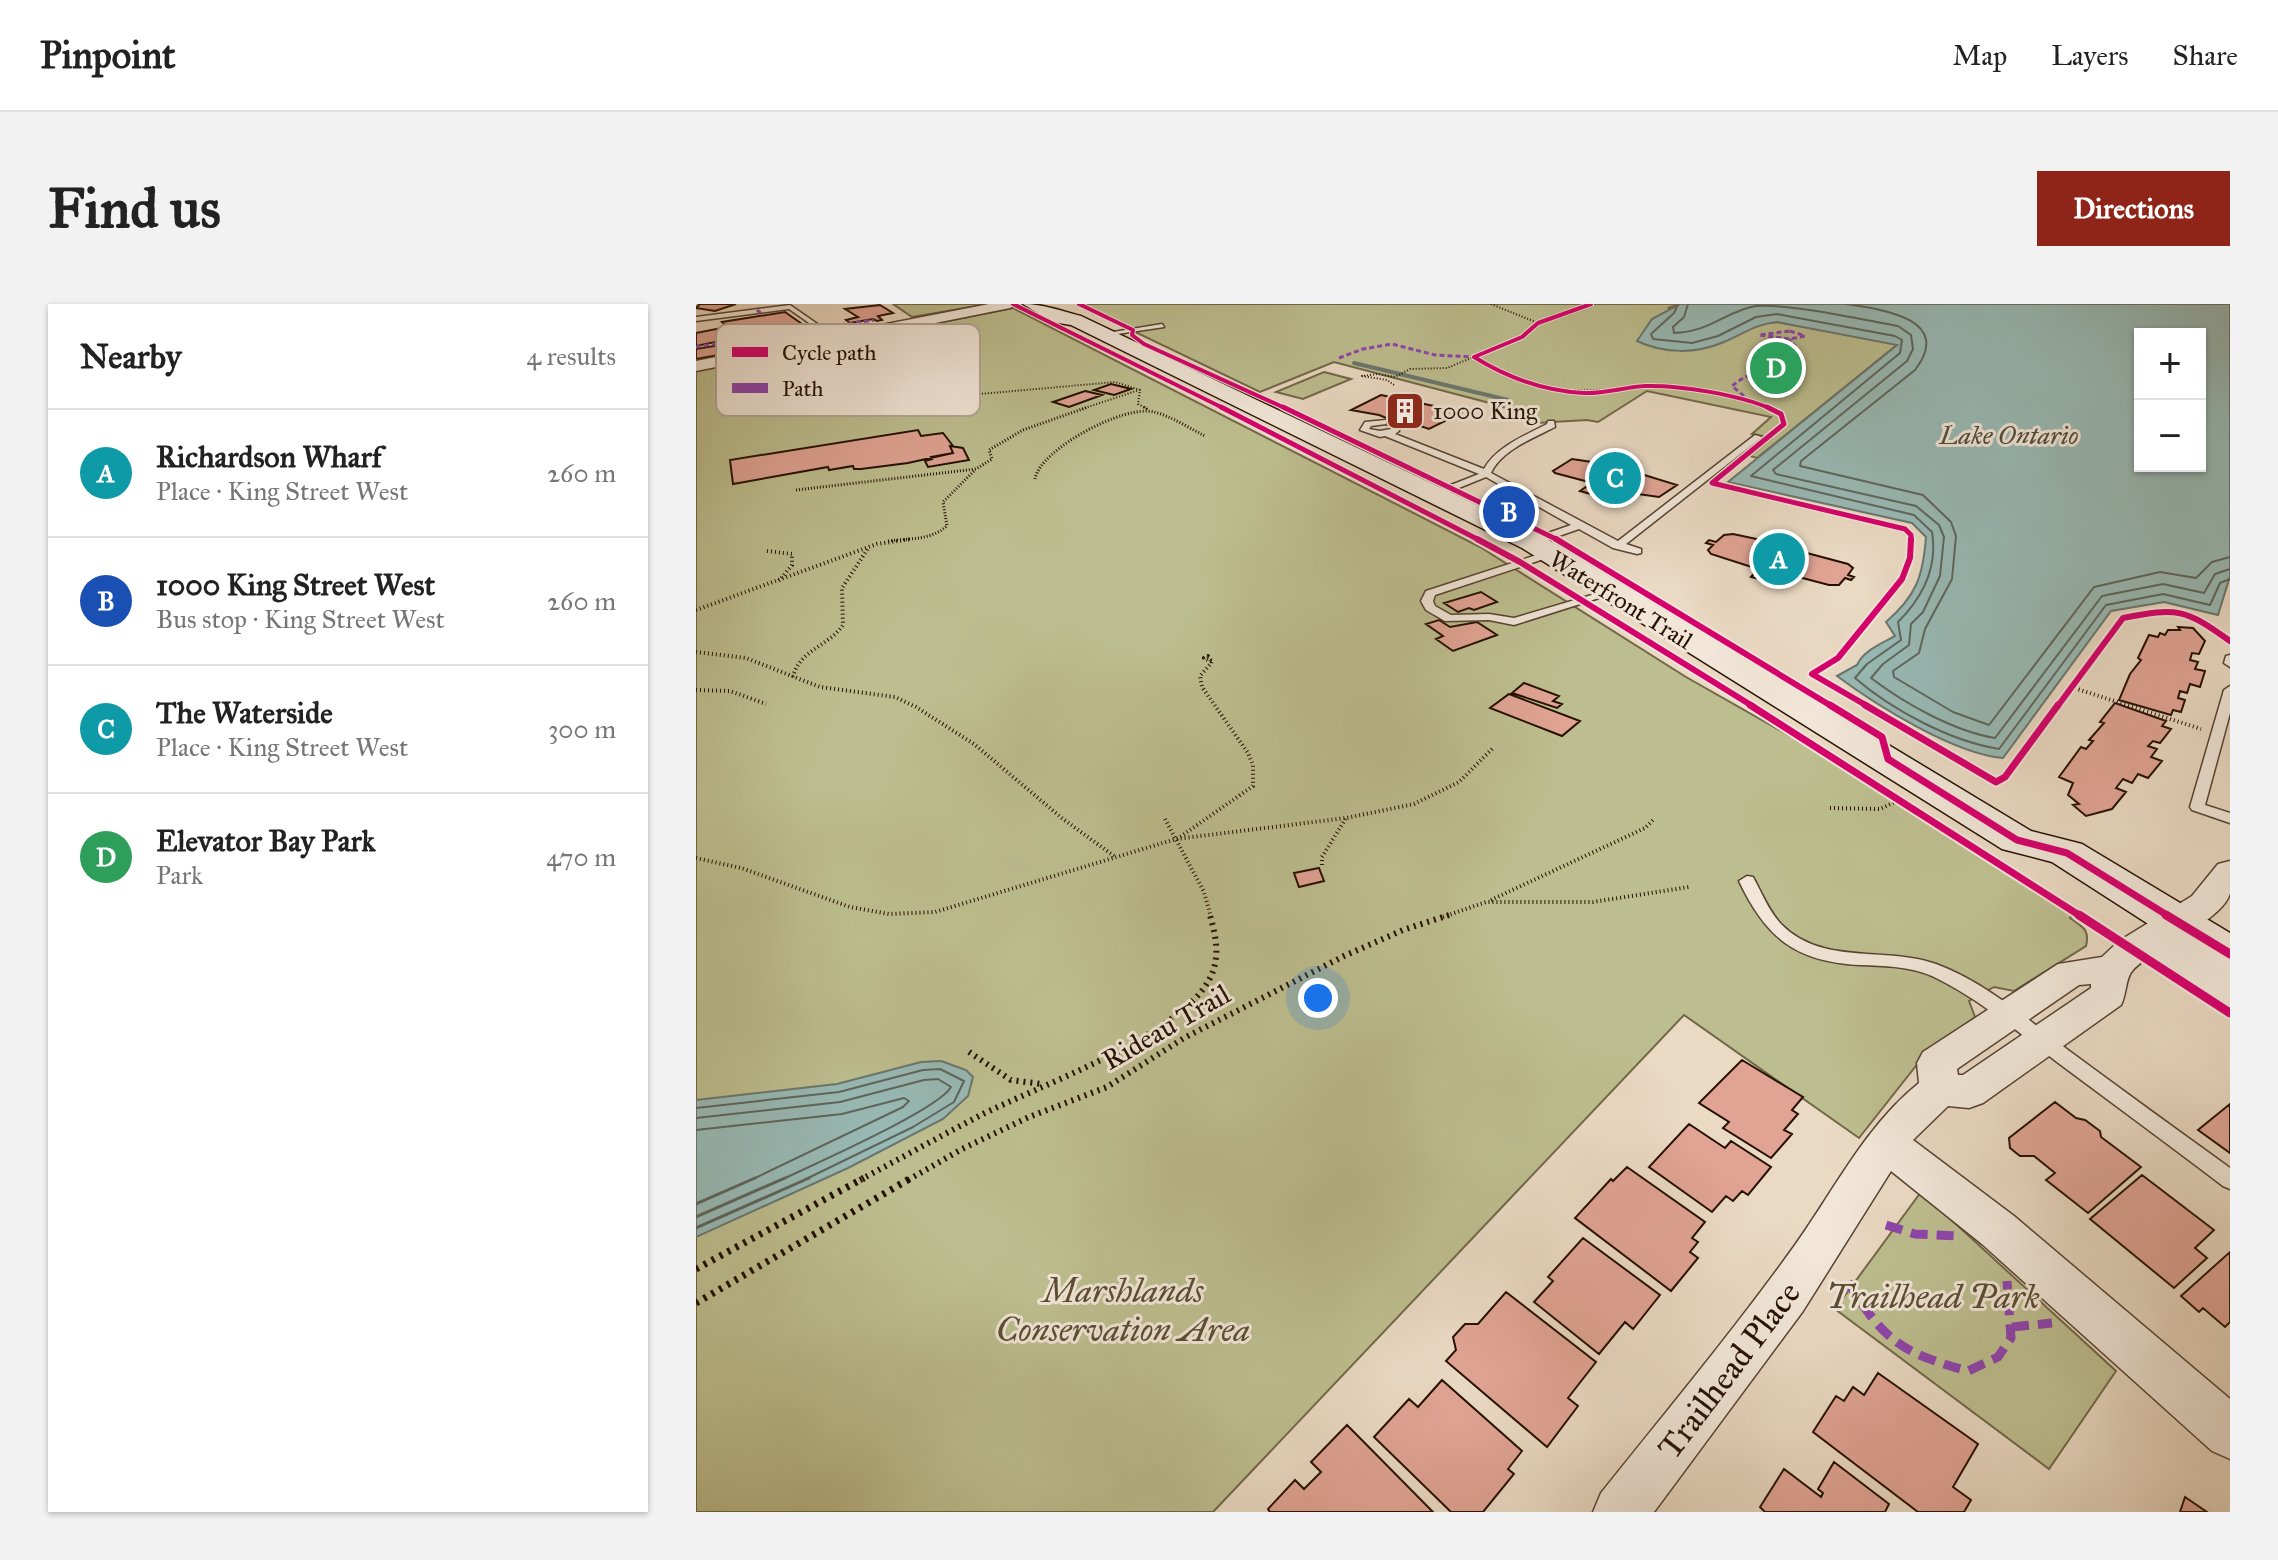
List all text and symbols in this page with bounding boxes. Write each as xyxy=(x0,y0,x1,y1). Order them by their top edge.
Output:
text: Pinpoint xyxy=(40,32,176,78)
text: Map xyxy=(1952,38,2007,73)
text: Layers xyxy=(2051,38,2129,73)
text: Share xyxy=(2173,38,2238,73)
button: Directions xyxy=(2037,171,2230,246)
text: Find us xyxy=(48,174,221,242)
legend xyxy=(716,324,980,416)
map controls xyxy=(2134,328,2206,472)
button: + xyxy=(2134,328,2206,400)
text: Nearby xyxy=(80,336,182,377)
pin: D xyxy=(1750,338,1802,398)
text: Cycle path xyxy=(782,339,877,366)
text: 4 results xyxy=(527,340,616,372)
text: Path xyxy=(782,375,824,402)
building icon: 1000 King xyxy=(1384,390,1426,432)
place label: 1000 King xyxy=(1433,396,1538,426)
button: − xyxy=(2134,400,2206,472)
water label: Lake Ontario xyxy=(1939,419,2079,451)
text: Richardson Wharf xyxy=(156,439,382,475)
pin: C xyxy=(1589,448,1641,508)
text: A xyxy=(97,457,115,489)
text: 260 m xyxy=(547,457,616,489)
text: Place · King Street West xyxy=(156,475,408,507)
pin: B xyxy=(1483,482,1535,542)
pin: A xyxy=(1753,529,1805,589)
street label: Waterfront Trail xyxy=(1544,544,1699,656)
text: 1000 King Street West xyxy=(156,567,435,603)
text: B xyxy=(97,585,115,617)
text: 260 m xyxy=(547,585,616,617)
text: Bus stop · King Street West xyxy=(156,603,445,635)
text: The Waterside xyxy=(156,695,333,731)
text: C xyxy=(97,713,115,745)
text: 300 m xyxy=(548,713,616,745)
text: Place · King Street West xyxy=(156,731,408,763)
text: Elevator Bay Park xyxy=(156,823,375,859)
text: D xyxy=(96,841,116,873)
text: 470 m xyxy=(546,841,616,873)
text: Park xyxy=(156,859,203,891)
street label: Rideau Trail xyxy=(1096,976,1237,1078)
your location xyxy=(1298,978,1338,1018)
park label: Marshlands Conservation Area xyxy=(996,1270,1250,1350)
street label: Trailhead Place xyxy=(1649,1273,1809,1467)
park label: Trailhead Park xyxy=(1826,1276,2040,1317)

